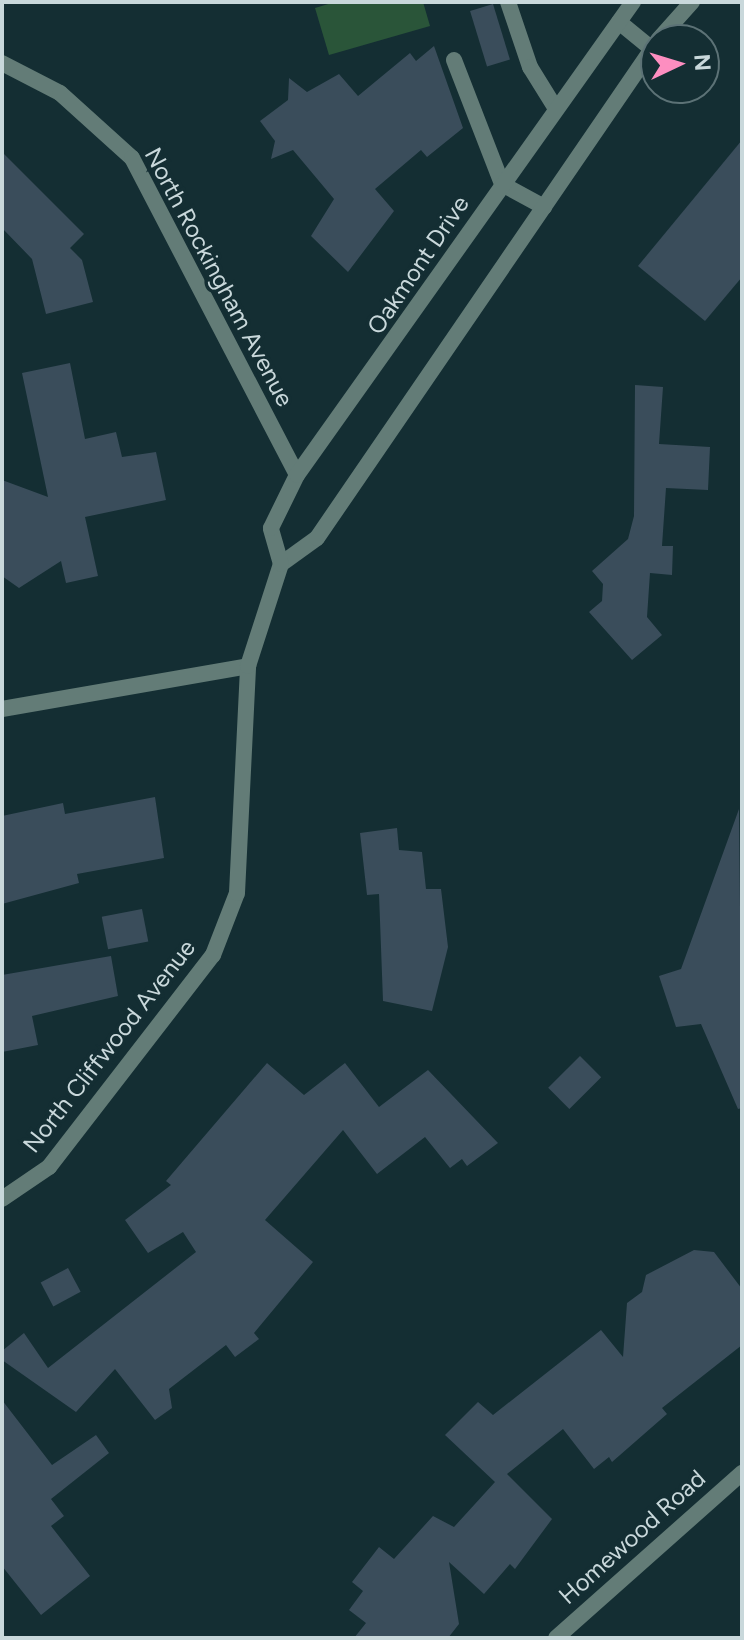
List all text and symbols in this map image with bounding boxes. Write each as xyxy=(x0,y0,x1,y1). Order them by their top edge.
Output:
north arrow xyxy=(640,24,720,104)
text: N xyxy=(688,53,717,72)
street label: North Rockingham Avenue xyxy=(139,143,299,411)
street label: Oakmont Drive xyxy=(361,190,475,340)
street label: North Cliffwood Avenue xyxy=(17,934,201,1158)
street label: Homewood Road xyxy=(553,1464,711,1610)

